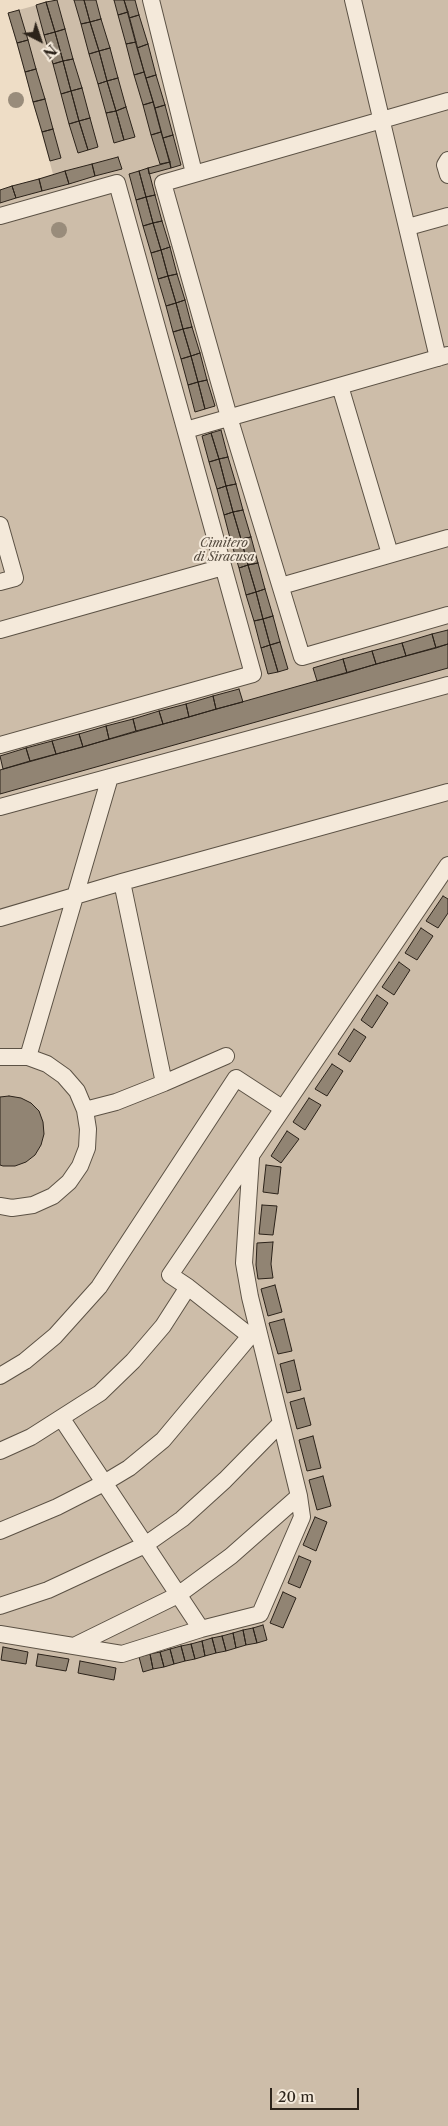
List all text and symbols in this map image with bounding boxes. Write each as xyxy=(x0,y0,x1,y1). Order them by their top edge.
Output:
north arrow xyxy=(15,15,65,65)
text: N xyxy=(39,41,60,62)
park label: Cimitero di Siracusa xyxy=(194,537,254,565)
scale bar xyxy=(273,2078,362,2110)
text: 20 m xyxy=(278,2087,314,2106)

